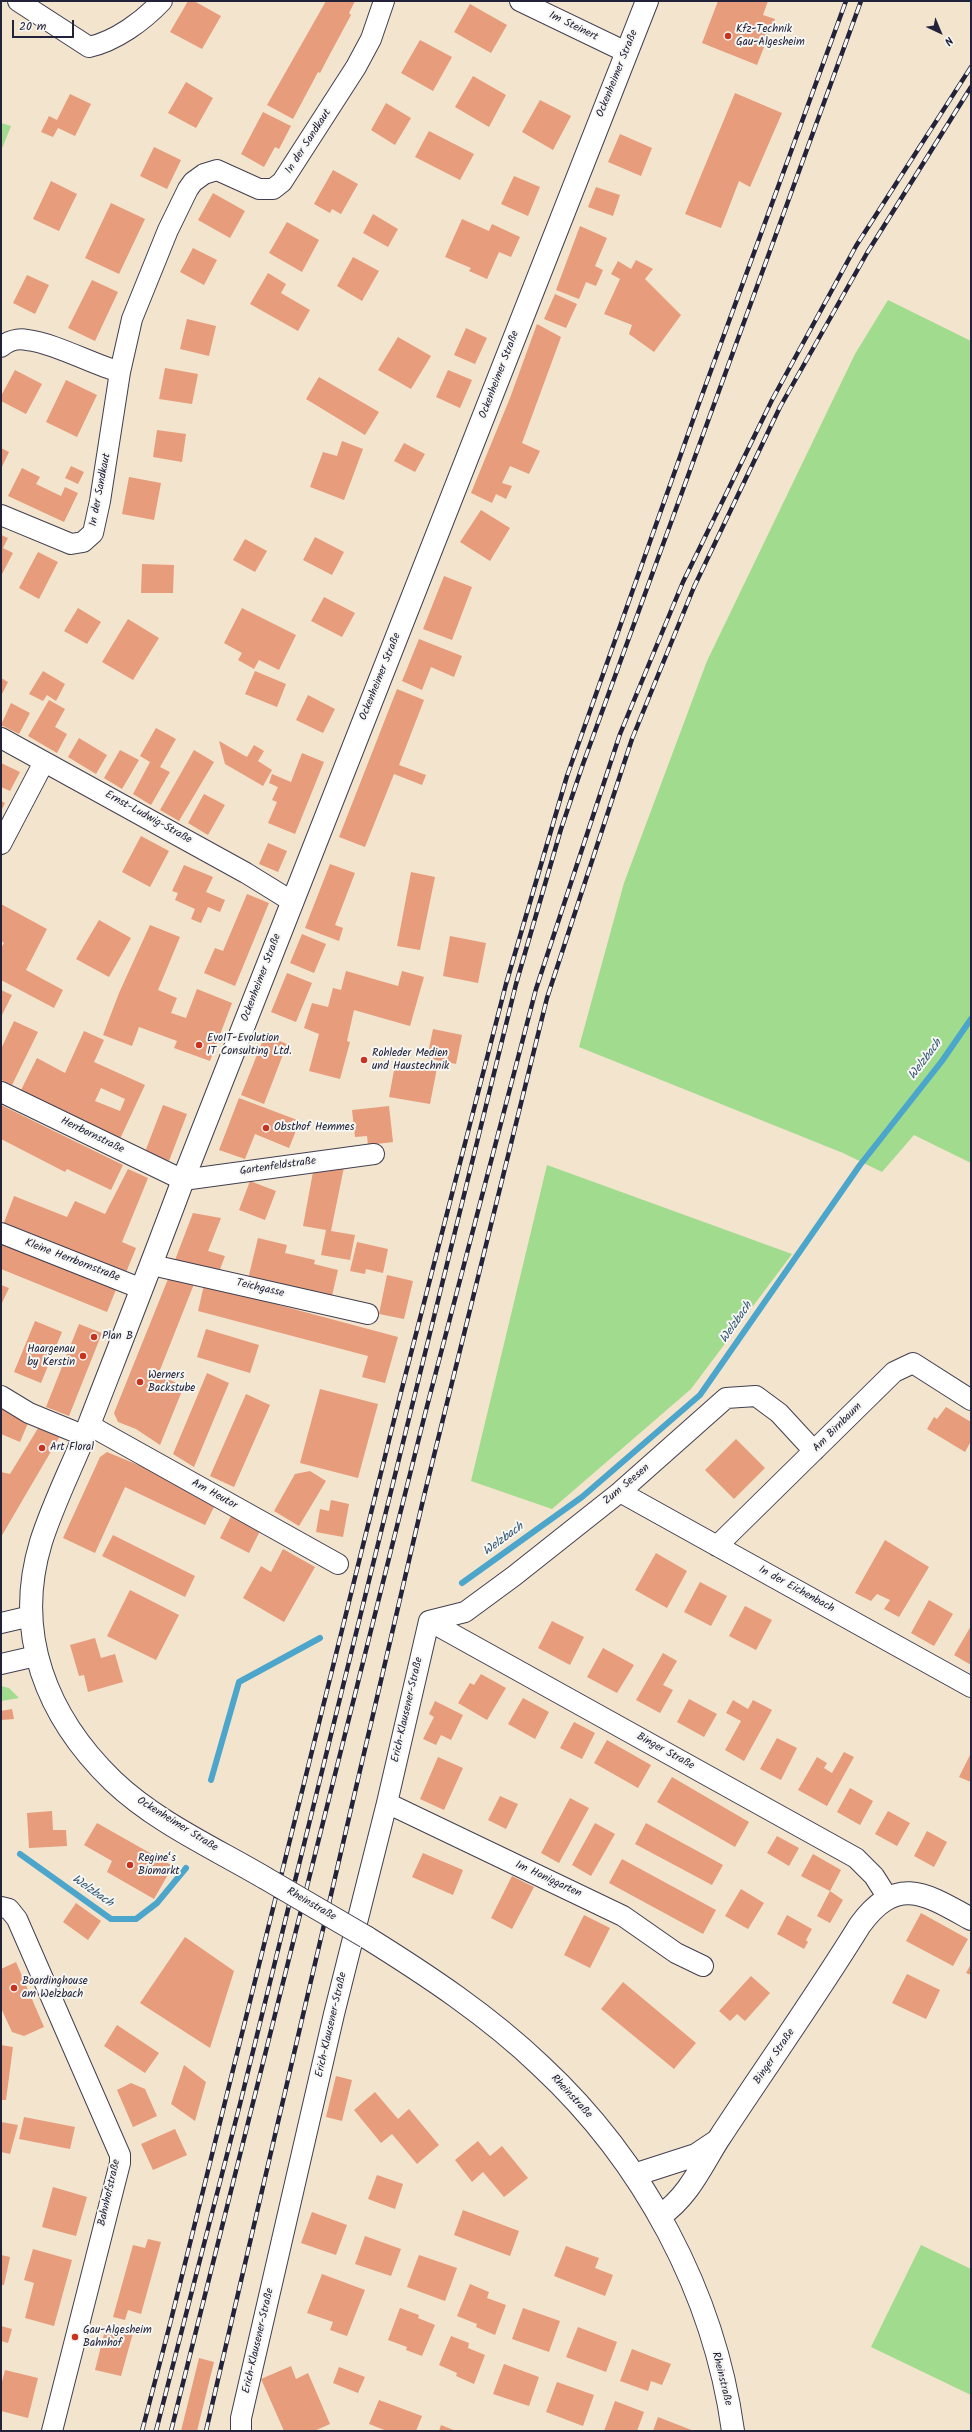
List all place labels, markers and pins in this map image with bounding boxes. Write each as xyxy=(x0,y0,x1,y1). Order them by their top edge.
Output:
place label: Kfz-Technik Gau-Algesheim xyxy=(736,23,805,49)
marker: Kfz-Technik Gau-Algesheim xyxy=(723,31,733,41)
place label: EvoIT-Evolution IT Consulting Ltd. xyxy=(207,1032,292,1058)
marker: EvoIT-Evolution IT Consulting Ltd. xyxy=(194,1040,204,1050)
place label: Rohleder Medien und Haustechnik xyxy=(372,1047,449,1073)
marker: Rohleder Medien und Haustechnik xyxy=(359,1055,369,1065)
place label: Obsthof Hemmes xyxy=(274,1121,354,1135)
marker: Obsthof Hemmes xyxy=(261,1123,271,1133)
place label: Plan B xyxy=(102,1330,133,1344)
marker: Plan B xyxy=(89,1332,99,1342)
place label: Haargenau by Kerstin xyxy=(27,1343,75,1369)
marker: Haargenau by Kerstin xyxy=(78,1351,88,1361)
place label: Werners Backstube xyxy=(148,1369,195,1395)
marker: Werners Backstube xyxy=(135,1377,145,1387)
place label: Art Floral xyxy=(50,1441,94,1455)
marker: Art Floral xyxy=(37,1443,47,1453)
place label: Regine‘s Biomarkt xyxy=(138,1852,180,1878)
marker: Regine‘s Biomarkt xyxy=(125,1860,135,1870)
place label: Boardinghouse am Welzbach xyxy=(22,1975,88,2001)
marker: Boardinghouse am Welzbach xyxy=(9,1983,19,1993)
place label: Gau-Algesheim Bahnhof xyxy=(83,2324,152,2350)
marker: Gau-Algesheim Bahnhof xyxy=(70,2332,80,2342)

